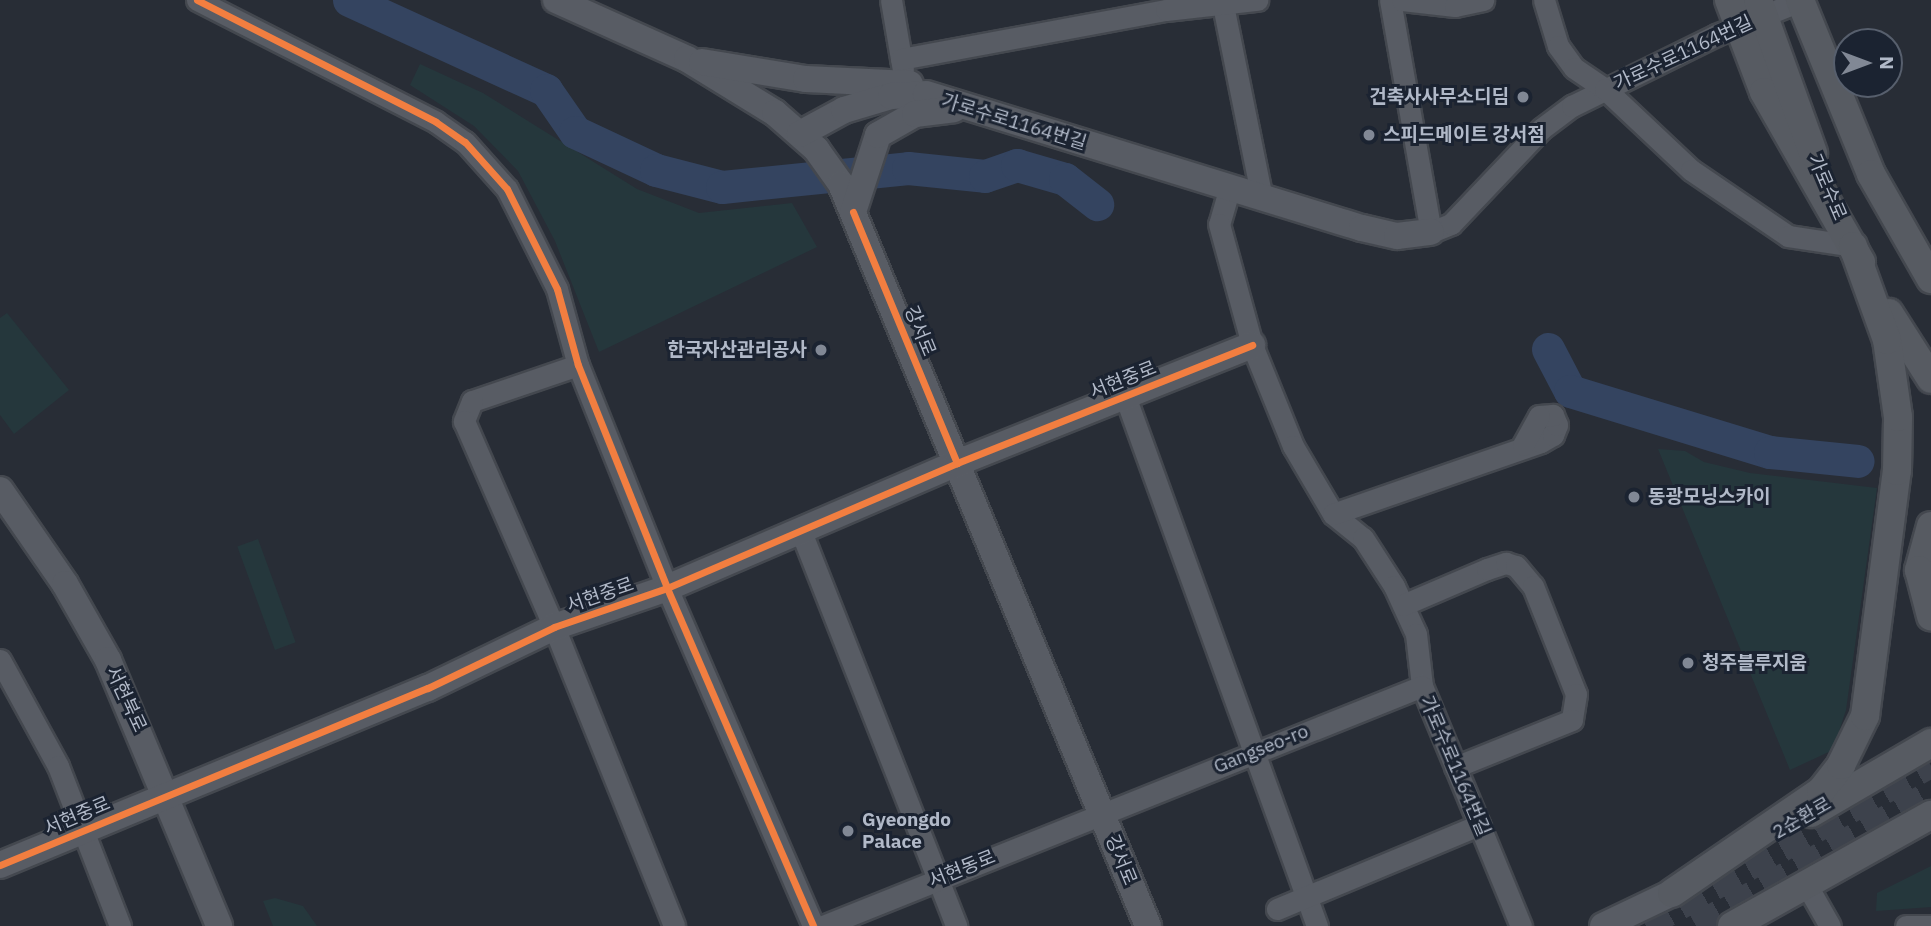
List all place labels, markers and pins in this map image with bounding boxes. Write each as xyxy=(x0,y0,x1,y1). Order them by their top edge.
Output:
place label: 건축사사무소디딤 xyxy=(1369,86,1509,108)
marker: 건축사사무소디딤 xyxy=(1515,89,1531,105)
place label: 스피드메이트 강서점 xyxy=(1383,124,1545,146)
marker: 스피드메이트 강서점 xyxy=(1361,127,1377,143)
place label: 한국자산관리공사 xyxy=(667,339,807,361)
marker: 한국자산관리공사 xyxy=(813,342,829,358)
place label: 동광모닝스카이 xyxy=(1648,486,1770,508)
marker: 동광모닝스카이 xyxy=(1626,489,1642,505)
place label: 청주블루지움 xyxy=(1702,652,1807,674)
marker: 청주블루지움 xyxy=(1680,655,1696,671)
place label: Gyeongdo Palace xyxy=(862,809,951,853)
marker: Gyeongdo Palace xyxy=(840,823,856,839)

